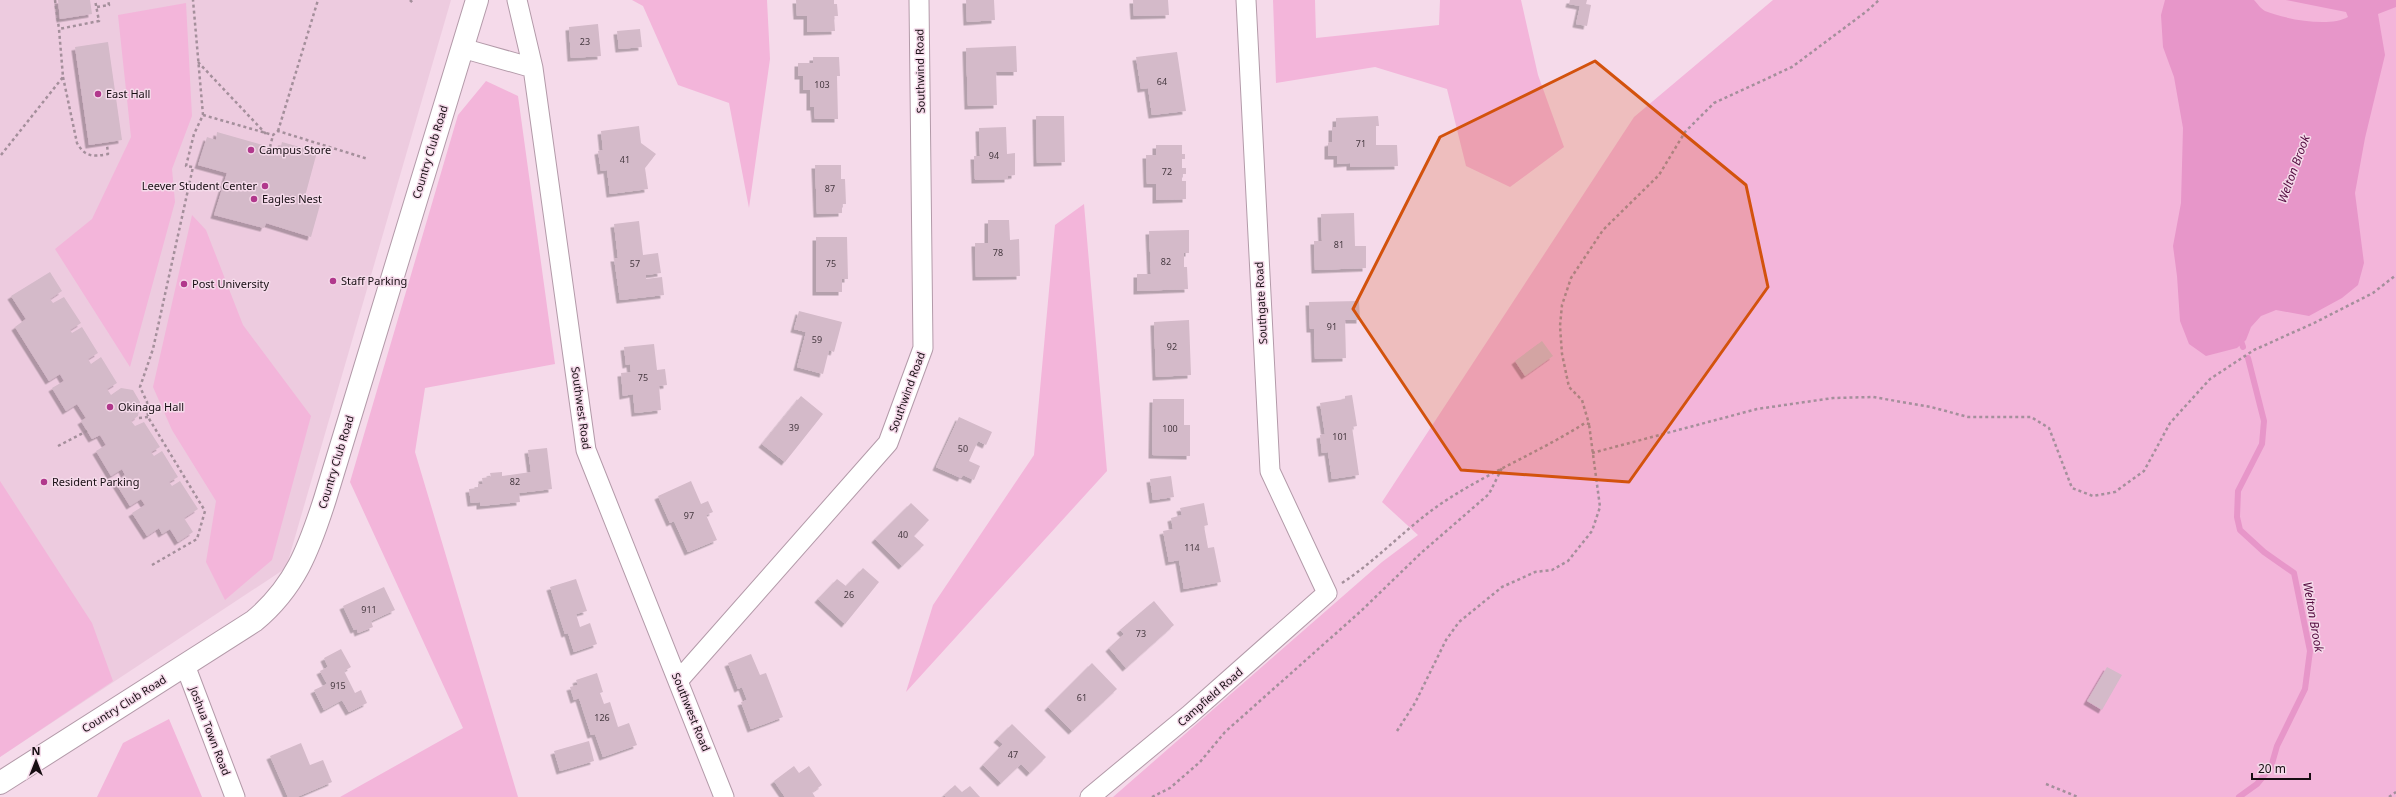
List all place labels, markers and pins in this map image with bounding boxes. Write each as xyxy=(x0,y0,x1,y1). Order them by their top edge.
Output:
place label: East Hall xyxy=(106,86,150,101)
marker: East Hall xyxy=(93,89,103,99)
place label: Campus Store xyxy=(259,142,331,157)
marker: Campus Store xyxy=(246,145,256,155)
place label: Leever Student Center xyxy=(142,178,257,193)
marker: Leever Student Center xyxy=(260,181,270,191)
place label: Eagles Nest xyxy=(262,191,322,206)
marker: Eagles Nest xyxy=(249,194,259,204)
place label: Staff Parking xyxy=(341,273,407,288)
place label: Post University xyxy=(192,276,269,291)
marker: Staff Parking xyxy=(328,276,338,286)
marker: Post University xyxy=(179,279,189,289)
place label: Okinaga Hall xyxy=(118,399,184,414)
marker: Okinaga Hall xyxy=(105,402,115,412)
place label: Resident Parking xyxy=(52,474,139,489)
marker: Resident Parking xyxy=(39,477,49,487)

